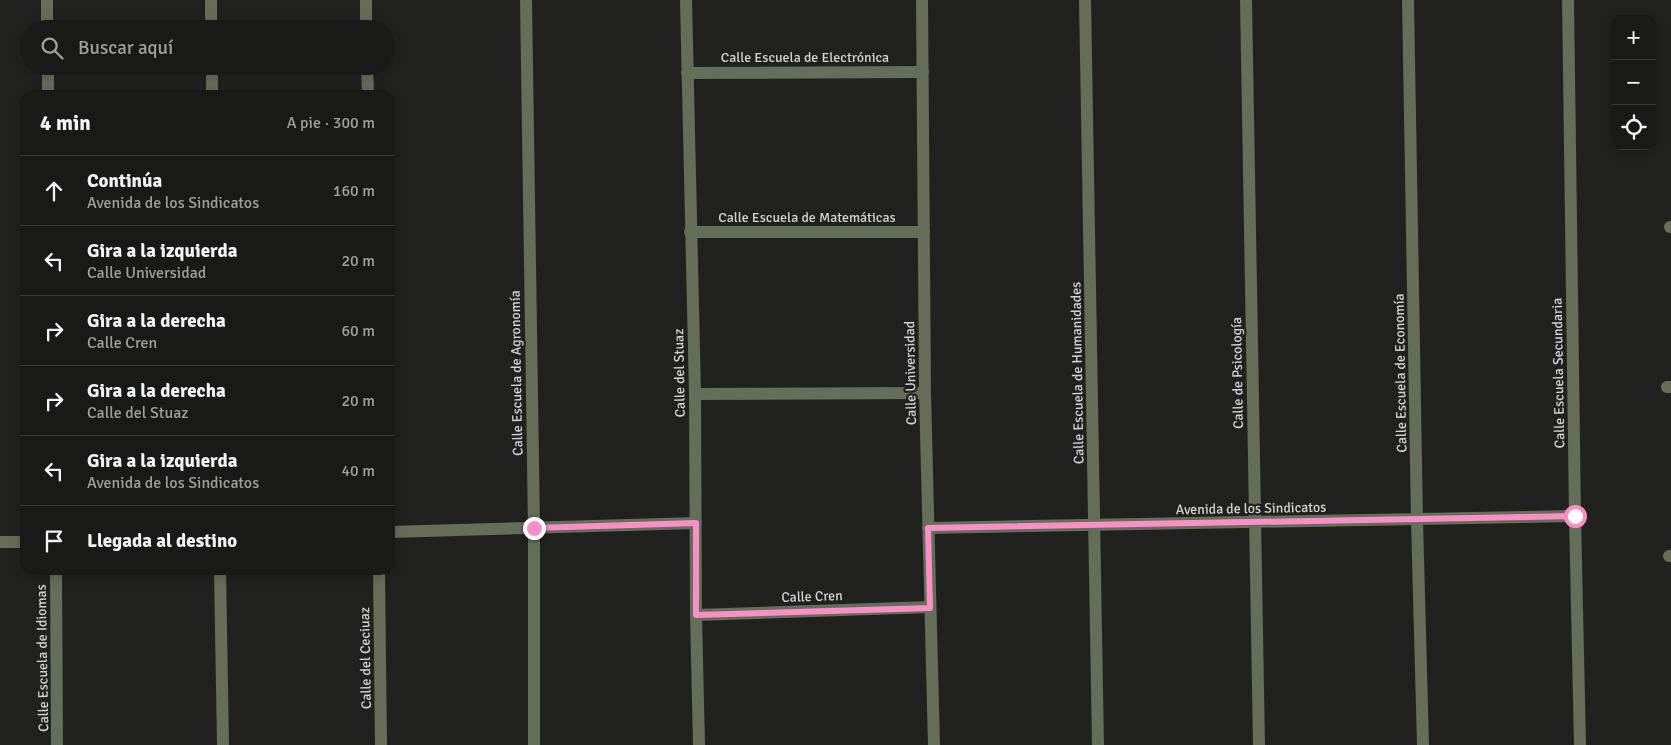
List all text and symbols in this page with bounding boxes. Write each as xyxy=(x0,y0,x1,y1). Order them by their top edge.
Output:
map controls xyxy=(1611,15,1656,150)
button: + xyxy=(1611,15,1656,60)
search box xyxy=(20,20,395,75)
icon: search xyxy=(38,34,66,62)
text: Buscar aquí xyxy=(78,36,173,60)
street label: Calle Escuela de Electrónica xyxy=(721,49,889,66)
button: − xyxy=(1611,60,1656,105)
button: locate xyxy=(1611,105,1656,150)
text: 4 min xyxy=(40,110,91,136)
text: A pie · 300 m xyxy=(287,113,375,133)
text: Continúa xyxy=(87,169,162,193)
icon: ahead xyxy=(40,177,68,205)
text: 160 m xyxy=(333,181,375,201)
text: Avenida de los Sindicatos xyxy=(87,193,259,213)
street label: Calle Escuela de Matemáticas xyxy=(718,209,896,226)
text: Gira a la izquierda xyxy=(87,239,237,263)
icon: left xyxy=(40,247,68,275)
text: 20 m xyxy=(341,251,375,271)
text: Calle Universidad xyxy=(87,263,206,283)
street label: Calle Escuela de Humanidades xyxy=(1067,282,1088,464)
street label: Calle Escuela de Agronomía xyxy=(507,290,526,456)
street label: Calle Escuela de Economía xyxy=(1391,293,1410,453)
street label: Calle Escuela Secundaria xyxy=(1549,298,1568,448)
text: Gira a la derecha xyxy=(87,309,226,333)
icon: right xyxy=(40,317,68,345)
street label: Calle de Psicología xyxy=(1228,317,1247,429)
text: 60 m xyxy=(341,321,375,341)
street label: Calle Universidad xyxy=(901,321,920,425)
street label: Calle del Stuaz xyxy=(670,328,689,418)
text: Calle Cren xyxy=(87,333,157,353)
text: Gira a la derecha xyxy=(87,379,226,403)
icon: right xyxy=(40,387,68,415)
text: 20 m xyxy=(341,391,375,411)
text: Calle del Stuaz xyxy=(87,403,188,423)
text: Gira a la izquierda xyxy=(87,449,237,473)
icon: left xyxy=(40,457,68,485)
text: 40 m xyxy=(341,461,375,481)
text: Avenida de los Sindicatos xyxy=(87,473,259,493)
street label: Avenida de los Sindicatos xyxy=(1176,499,1326,518)
route start xyxy=(1564,505,1587,528)
route end xyxy=(523,517,546,540)
icon: arrive xyxy=(40,527,68,555)
text: Llegada al destino xyxy=(87,529,237,553)
street label: Calle Escuela de Idiomas xyxy=(33,584,52,732)
street label: Calle Cren xyxy=(781,587,843,606)
street label: Calle del Ceciuaz xyxy=(356,607,375,709)

